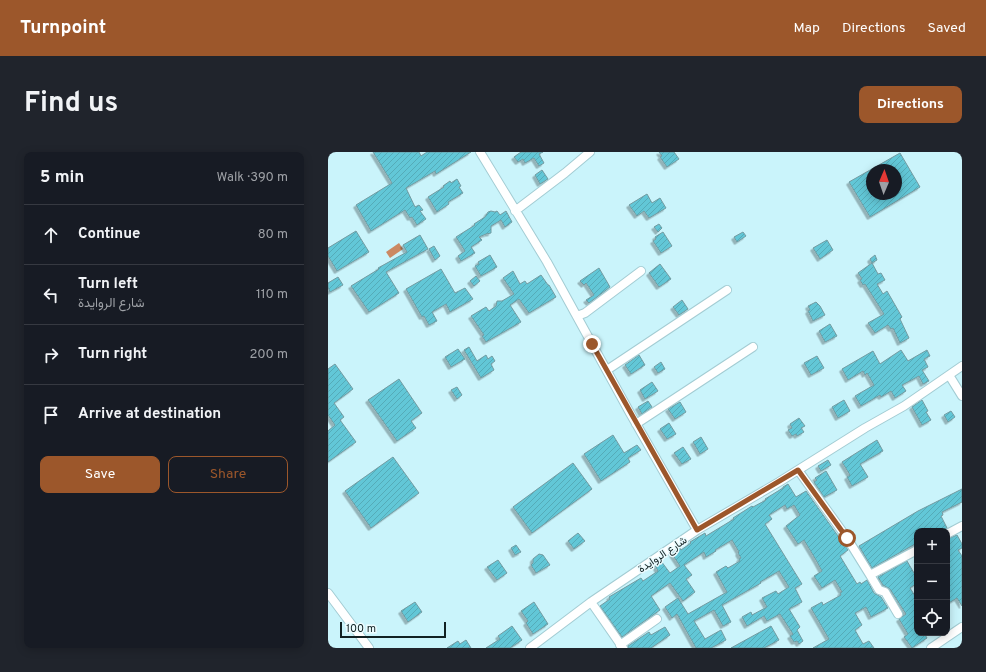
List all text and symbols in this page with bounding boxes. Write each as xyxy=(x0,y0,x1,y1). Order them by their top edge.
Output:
text: Turnpoint xyxy=(20,16,106,40)
text: Map xyxy=(794,20,820,37)
text: Directions xyxy=(842,20,906,37)
text: Saved xyxy=(928,20,966,37)
text: Find us xyxy=(24,86,118,122)
button: Directions xyxy=(859,86,962,123)
north arrow xyxy=(866,164,902,200)
text: 5 min xyxy=(40,167,84,189)
text: Walk · 390 m xyxy=(217,170,288,186)
icon: ahead xyxy=(40,224,62,246)
text: Continue xyxy=(78,225,140,244)
text: 80 m xyxy=(258,227,288,243)
text: Turn left xyxy=(78,275,138,294)
icon: left xyxy=(40,284,62,306)
text: 110 m xyxy=(256,287,288,303)
text: شارع الروايدة xyxy=(78,296,145,312)
route end xyxy=(583,335,601,353)
icon: right xyxy=(40,344,62,366)
text: Turn right xyxy=(78,345,147,364)
text: 200 m xyxy=(249,347,288,363)
icon: arrive xyxy=(40,404,62,426)
text: Arrive at destination xyxy=(78,405,221,424)
button: Save xyxy=(40,456,160,493)
button: Share xyxy=(168,456,288,493)
map controls xyxy=(914,528,950,636)
button: + xyxy=(914,528,950,564)
route start xyxy=(838,529,856,547)
street label: شارع الروايدة xyxy=(635,533,690,576)
button: − xyxy=(914,564,950,600)
button: locate xyxy=(914,600,950,636)
scale bar xyxy=(340,620,446,639)
text: 100 m xyxy=(346,622,376,636)

